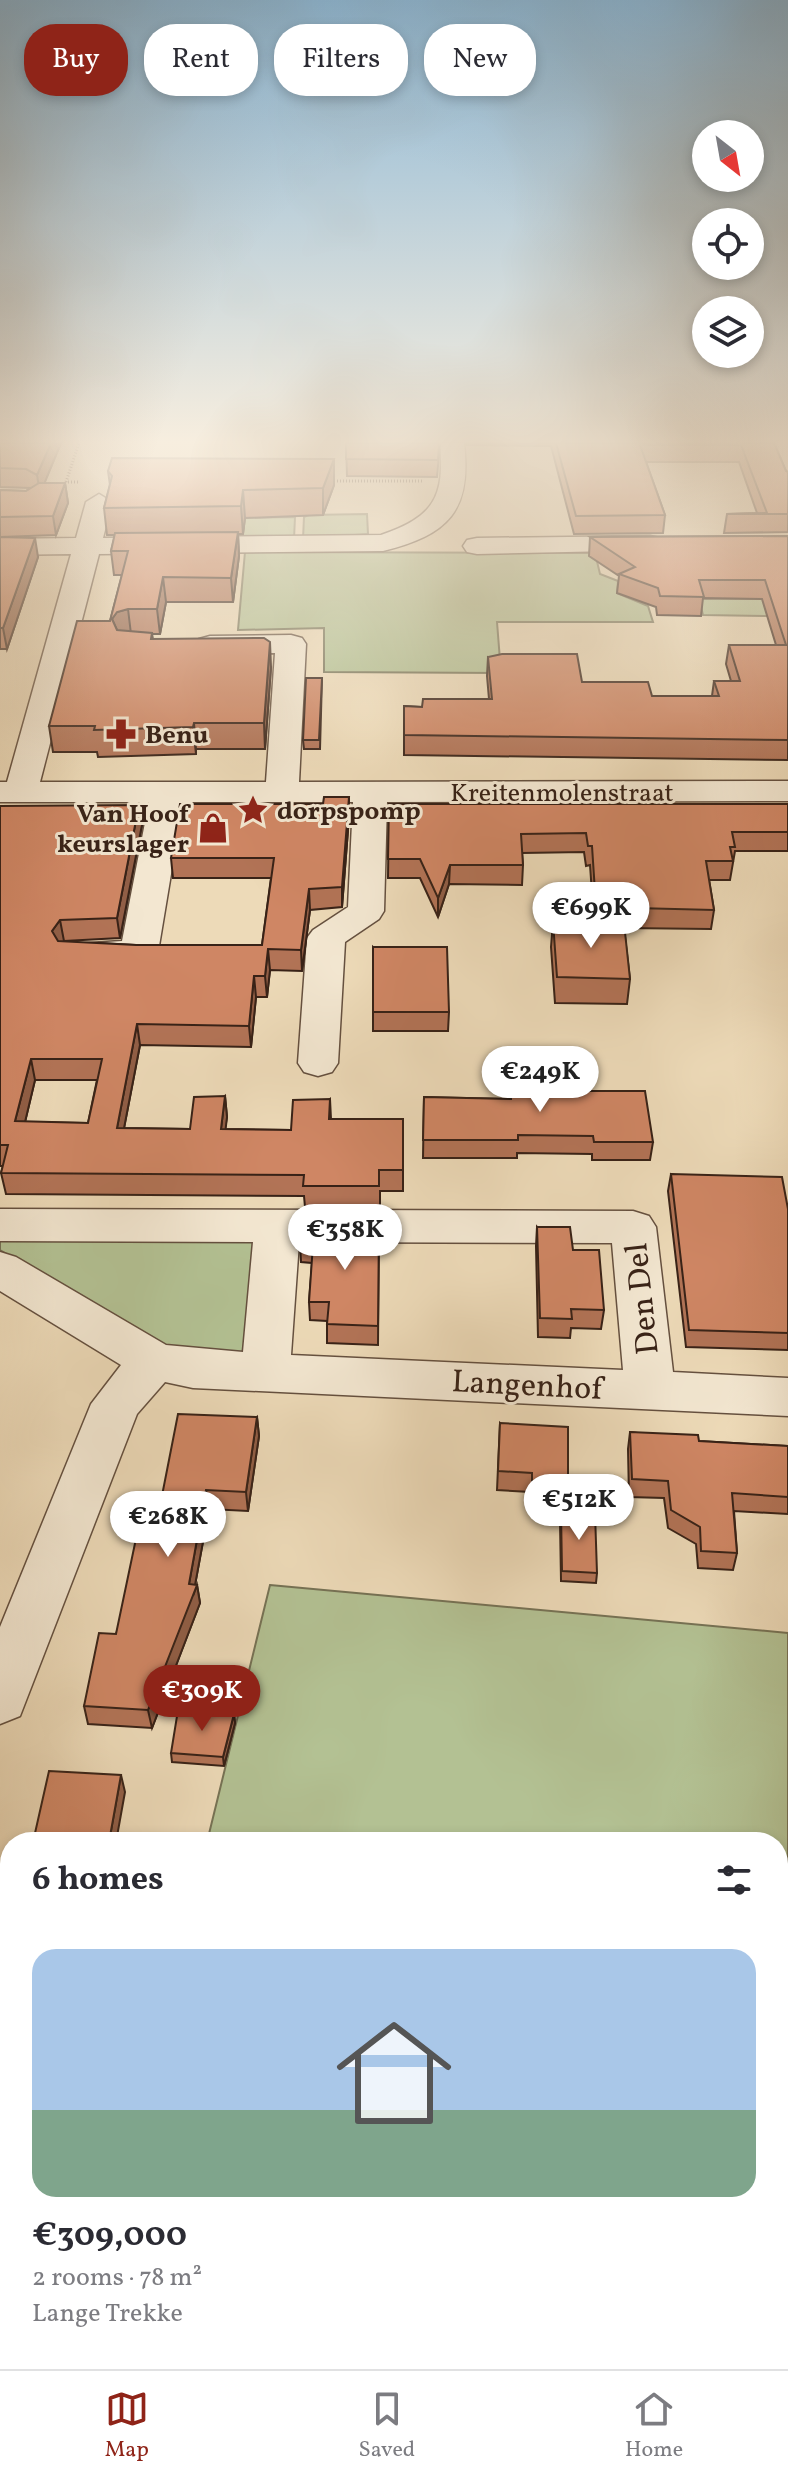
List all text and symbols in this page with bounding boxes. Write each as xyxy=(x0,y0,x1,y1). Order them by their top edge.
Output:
chip: Buy xyxy=(24,24,128,96)
chip: Rent xyxy=(144,24,258,96)
chip: Filters xyxy=(274,24,408,96)
chip: New xyxy=(424,24,536,96)
north arrow xyxy=(692,120,764,192)
map controls xyxy=(692,120,764,368)
button: locate xyxy=(692,208,764,280)
button: layers xyxy=(692,296,764,368)
pharmacy icon: Benu xyxy=(104,717,138,751)
place label: Benu xyxy=(145,718,208,754)
street label: Kreitenmolenstraat xyxy=(450,776,674,812)
place icon: dorpspomp xyxy=(236,793,270,827)
place label: dorpspomp xyxy=(277,794,421,830)
place label: Van Hoof keurslager xyxy=(57,797,192,863)
shop icon: Van Hoof keurslager xyxy=(196,811,230,845)
pin: €699K xyxy=(535,882,647,950)
text: €699K xyxy=(550,890,632,926)
pin: €249K xyxy=(484,1046,596,1114)
text: €249K xyxy=(500,1054,580,1090)
pin: €358K xyxy=(289,1204,401,1272)
text: €358K xyxy=(306,1212,384,1248)
street label: Den Del xyxy=(616,1241,672,1357)
street label: Langenhof xyxy=(450,1361,606,1413)
pin: €512K xyxy=(523,1474,635,1542)
text: €512K xyxy=(542,1482,616,1518)
pin: €268K xyxy=(112,1491,224,1559)
text: €268K xyxy=(128,1499,208,1535)
pin: €309K xyxy=(146,1665,258,1733)
text: €309K xyxy=(161,1673,243,1709)
text: 6 homes xyxy=(32,1857,164,1904)
icon: filters xyxy=(712,1858,756,1902)
icon: home xyxy=(322,2001,466,2145)
text: €309,000 xyxy=(32,2213,187,2260)
text: 2 rooms · 78 m² xyxy=(32,2260,202,2296)
text: Lange Trekke xyxy=(32,2296,183,2332)
tab: Map xyxy=(105,2387,149,2466)
tab: Saved xyxy=(359,2387,415,2466)
tab: Home xyxy=(625,2387,683,2466)

